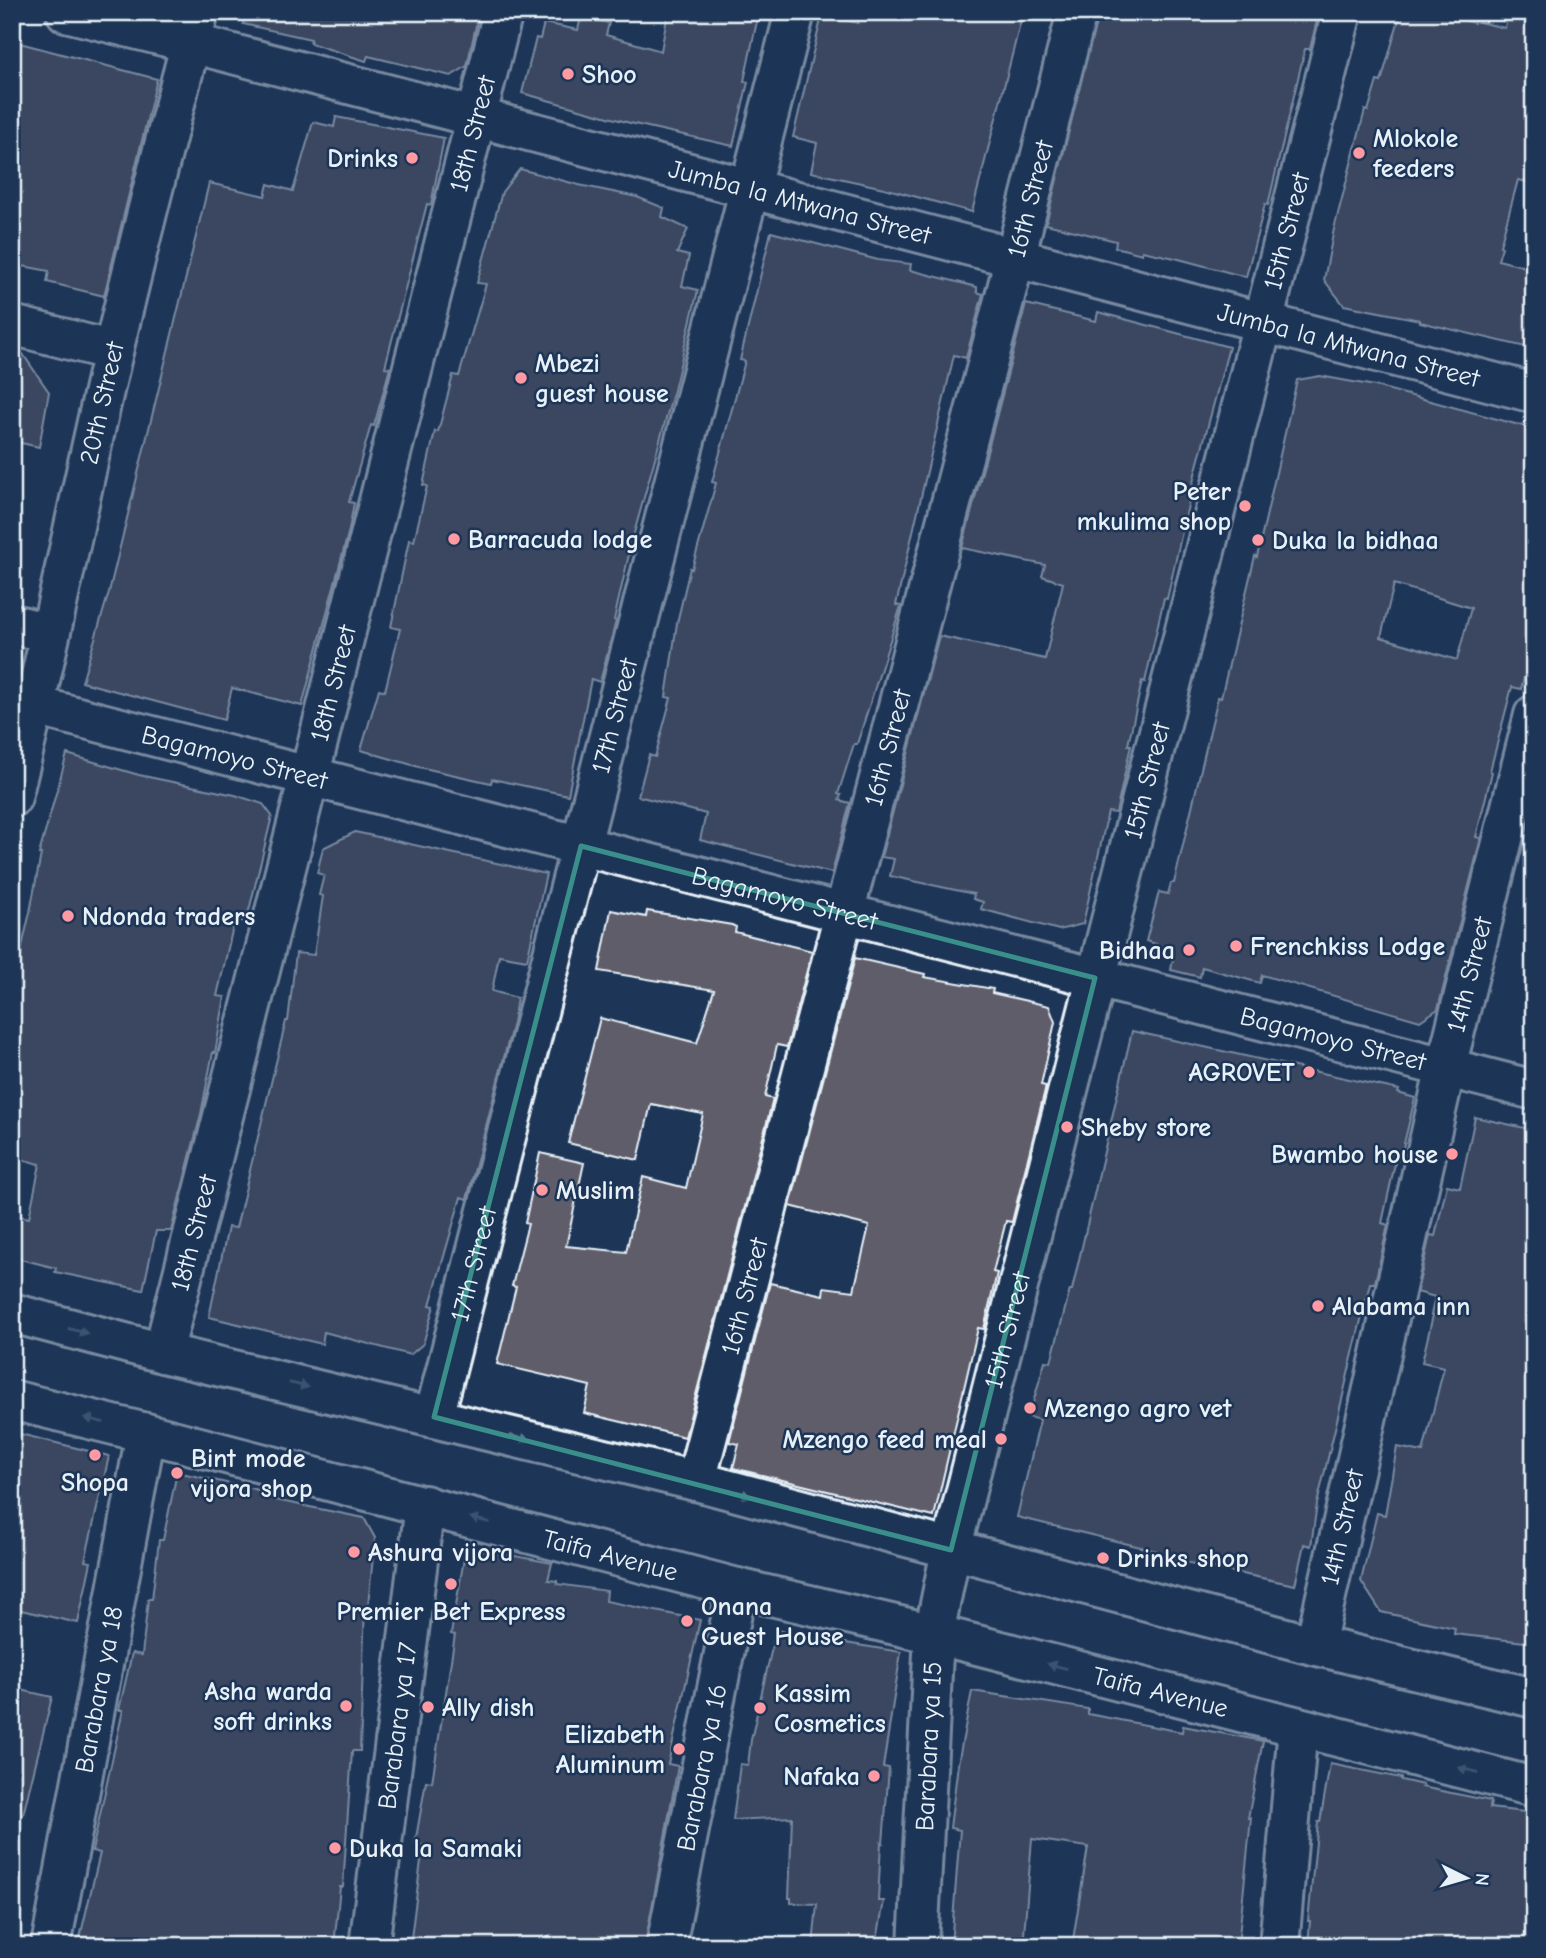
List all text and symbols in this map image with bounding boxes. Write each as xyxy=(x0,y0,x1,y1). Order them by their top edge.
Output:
place label: Shoo xyxy=(582,60,637,90)
marker: Shoo xyxy=(560,66,576,82)
street label: 18th Street xyxy=(444,71,503,195)
place label: Mlokole feeders xyxy=(1372,124,1458,184)
street label: 16th Street xyxy=(1002,136,1060,261)
place label: Drinks xyxy=(327,144,398,174)
marker: Mlokole feeders xyxy=(1351,145,1367,161)
marker: Drinks xyxy=(404,150,420,166)
street label: Jumba la Mtwana Street xyxy=(665,154,936,252)
street label: 15th Street xyxy=(1258,168,1317,293)
street label: Jumba la Mtwana Street xyxy=(1214,297,1484,395)
street label: 20th Street xyxy=(74,338,131,467)
place label: Mbezi guest house xyxy=(535,349,669,409)
marker: Mbezi guest house xyxy=(513,370,529,386)
place label: Peter mkulima shop xyxy=(1077,477,1232,537)
marker: Peter mkulima shop xyxy=(1237,498,1253,514)
place label: Barracuda lodge xyxy=(468,525,653,555)
place label: Duka la bidhaa xyxy=(1272,526,1439,556)
marker: Barracuda lodge xyxy=(446,531,462,547)
marker: Duka la bidhaa xyxy=(1250,532,1266,548)
street label: 18th Street xyxy=(305,621,363,745)
street label: 17th Street xyxy=(586,654,645,777)
street label: 16th Street xyxy=(859,685,918,809)
street label: 15th Street xyxy=(1118,718,1177,842)
street label: Bagamoyo Street xyxy=(138,720,332,797)
street label: Bagamoyo Street xyxy=(688,861,882,938)
place label: Ndonda traders xyxy=(82,902,255,932)
marker: Ndonda traders xyxy=(60,908,76,924)
street label: 14th Street xyxy=(1441,912,1499,1036)
place label: Frenchkiss Lodge xyxy=(1250,932,1446,962)
place label: Bidhaa xyxy=(1099,936,1175,966)
marker: Frenchkiss Lodge xyxy=(1228,938,1244,954)
marker: Bidhaa xyxy=(1181,942,1197,958)
street label: Bagamoyo Street xyxy=(1237,1001,1430,1078)
place label: AGROVET xyxy=(1189,1058,1295,1088)
marker: AGROVET xyxy=(1301,1064,1317,1080)
place label: Sheby store xyxy=(1081,1113,1211,1143)
marker: Sheby store xyxy=(1059,1119,1075,1135)
place label: Bwambo house xyxy=(1271,1140,1438,1170)
marker: Bwambo house xyxy=(1444,1146,1460,1162)
street label: 18th Street xyxy=(165,1170,224,1294)
place label: Muslim xyxy=(556,1176,635,1206)
marker: Muslim xyxy=(534,1182,550,1198)
street label: 17th Street xyxy=(445,1202,504,1325)
street label: 16th Street xyxy=(716,1233,775,1358)
street label: 15th Street xyxy=(979,1267,1038,1392)
place label: Alabama inn xyxy=(1332,1292,1470,1322)
marker: Alabama inn xyxy=(1310,1298,1326,1314)
one-way arrow xyxy=(67,1326,89,1337)
one-way arrow xyxy=(288,1380,310,1391)
place label: Mzengo agro vet xyxy=(1044,1394,1232,1424)
marker: Mzengo agro vet xyxy=(1022,1400,1038,1416)
one-way arrow xyxy=(83,1414,105,1425)
place label: Mzengo feed meal xyxy=(783,1425,987,1455)
marker: Mzengo feed meal xyxy=(993,1431,1009,1447)
one-way arrow xyxy=(509,1433,531,1444)
place label: Bint mode vijora shop xyxy=(190,1444,313,1504)
marker: Shopa xyxy=(87,1447,103,1463)
marker: Bint mode vijora shop xyxy=(169,1465,185,1481)
street label: 14th Street xyxy=(1315,1465,1371,1588)
place label: Shopa xyxy=(61,1468,129,1498)
one-way arrow xyxy=(731,1489,752,1499)
one-way arrow xyxy=(469,1514,491,1525)
street label: Taifa Avenue xyxy=(539,1524,681,1588)
place label: Ashura vijora xyxy=(368,1538,513,1568)
marker: Ashura vijora xyxy=(346,1544,362,1560)
place label: Drinks shop xyxy=(1117,1544,1249,1574)
marker: Drinks shop xyxy=(1095,1550,1111,1566)
marker: Premier Bet Express xyxy=(443,1576,459,1592)
place label: Onana Guest House xyxy=(701,1592,844,1652)
place label: Premier Bet Express xyxy=(336,1597,566,1627)
street label: Barabara ya 18 xyxy=(69,1604,130,1775)
marker: Onana Guest House xyxy=(679,1613,695,1629)
street label: Barabara ya 17 xyxy=(372,1641,423,1811)
one-way arrow xyxy=(1046,1660,1068,1671)
street label: Barabara ya 15 xyxy=(910,1661,949,1832)
street label: Taifa Avenue xyxy=(1089,1661,1231,1724)
place label: Asha warda soft drinks xyxy=(205,1677,332,1737)
place label: Kassim Cosmetics xyxy=(774,1679,886,1739)
street label: Barabara ya 16 xyxy=(671,1681,734,1854)
place label: Ally dish xyxy=(442,1693,534,1723)
marker: Asha warda soft drinks xyxy=(338,1698,354,1714)
marker: Ally dish xyxy=(420,1699,436,1715)
marker: Kassim Cosmetics xyxy=(752,1700,768,1716)
place label: Elizabeth Aluminum xyxy=(556,1720,665,1780)
marker: Elizabeth Aluminum xyxy=(671,1741,687,1757)
place label: Nafaka xyxy=(783,1762,860,1792)
one-way arrow xyxy=(1456,1764,1478,1775)
marker: Nafaka xyxy=(866,1768,882,1784)
place label: Duka la Samaki xyxy=(349,1834,522,1864)
marker: Duka la Samaki xyxy=(327,1840,343,1856)
north arrow xyxy=(1430,1842,1500,1912)
text: N xyxy=(1470,1872,1493,1887)

